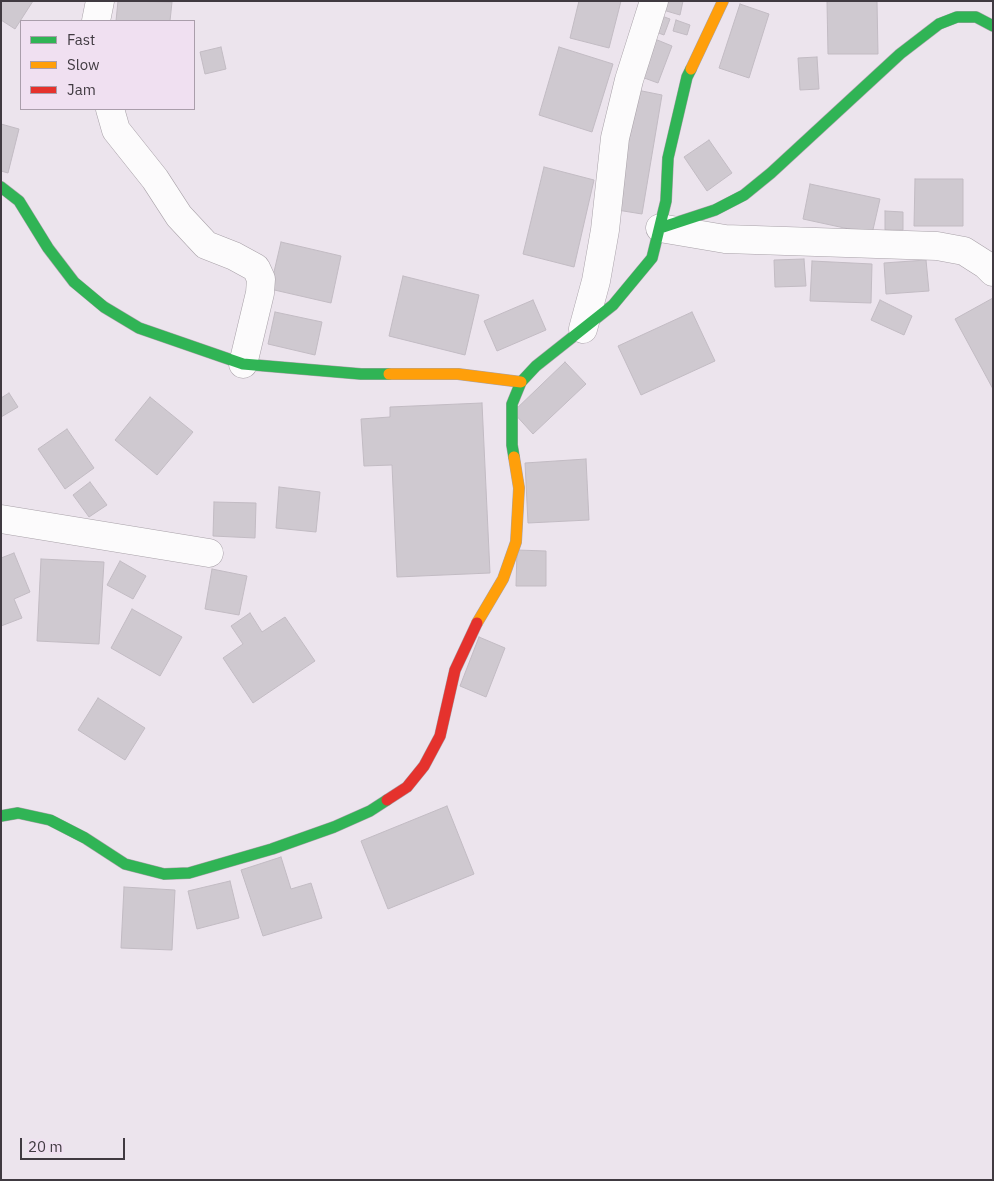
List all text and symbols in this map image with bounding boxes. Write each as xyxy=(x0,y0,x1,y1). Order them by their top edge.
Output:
legend xyxy=(20,20,195,110)
text: Fast xyxy=(67,30,95,49)
text: Slow xyxy=(67,55,100,74)
text: Jam xyxy=(67,80,96,99)
scale bar xyxy=(22,1128,128,1160)
text: 20 m xyxy=(28,1137,63,1156)

